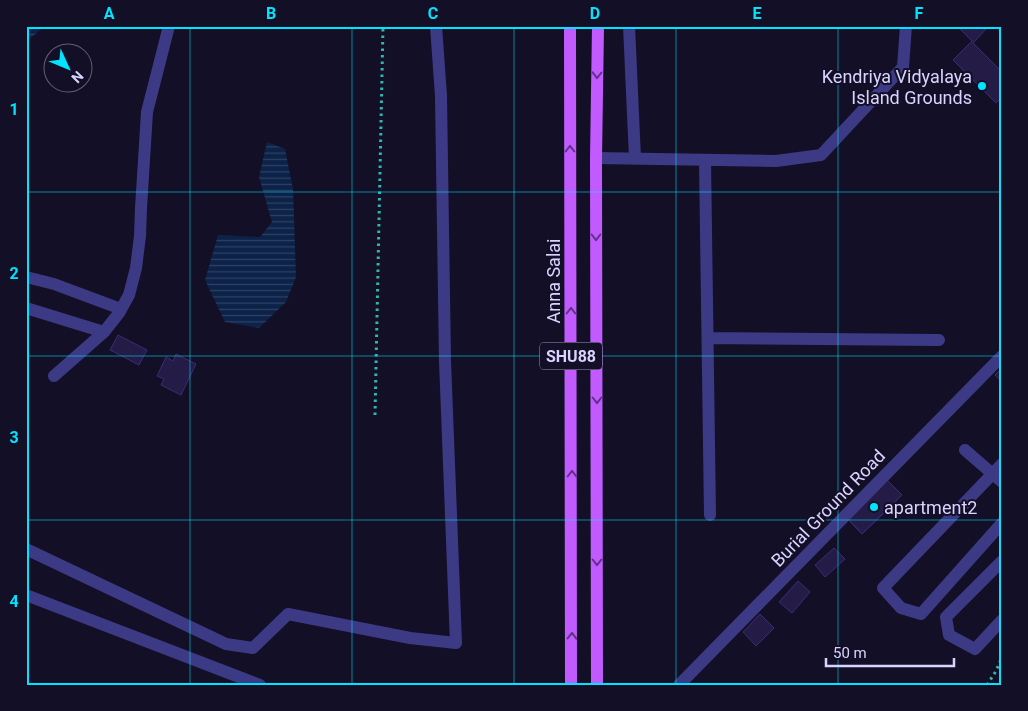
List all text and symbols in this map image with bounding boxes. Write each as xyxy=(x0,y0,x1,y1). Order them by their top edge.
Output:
text: A xyxy=(104,4,115,23)
text: B xyxy=(266,4,276,23)
text: C xyxy=(428,4,438,23)
text: D xyxy=(590,4,600,23)
text: E xyxy=(753,4,762,23)
text: F xyxy=(915,4,924,23)
north arrow xyxy=(42,42,92,92)
place label: Kendriya Vidyalaya Island Grounds xyxy=(822,66,972,108)
text: N xyxy=(68,68,87,86)
one-way arrow xyxy=(592,72,602,79)
marker: Kendriya Vidyalaya Island Grounds xyxy=(976,80,988,92)
text: 1 xyxy=(9,100,19,119)
one-way arrow xyxy=(565,144,575,152)
one-way arrow xyxy=(591,234,601,242)
street label: Anna Salai xyxy=(543,239,564,323)
text: 2 xyxy=(9,264,19,283)
one-way arrow xyxy=(566,307,576,314)
road number: SHU88 xyxy=(540,342,602,370)
one-way arrow xyxy=(592,396,602,404)
text: 3 xyxy=(9,428,19,447)
street label: Burial Ground Road xyxy=(767,445,889,571)
one-way arrow xyxy=(567,469,577,477)
place label: apartment2 xyxy=(884,497,977,518)
marker: apartment2 xyxy=(868,501,880,513)
one-way arrow xyxy=(592,559,602,567)
text: 4 xyxy=(9,592,19,611)
one-way arrow xyxy=(567,632,577,640)
scale bar xyxy=(826,636,953,668)
text: 50 m xyxy=(833,644,867,662)

